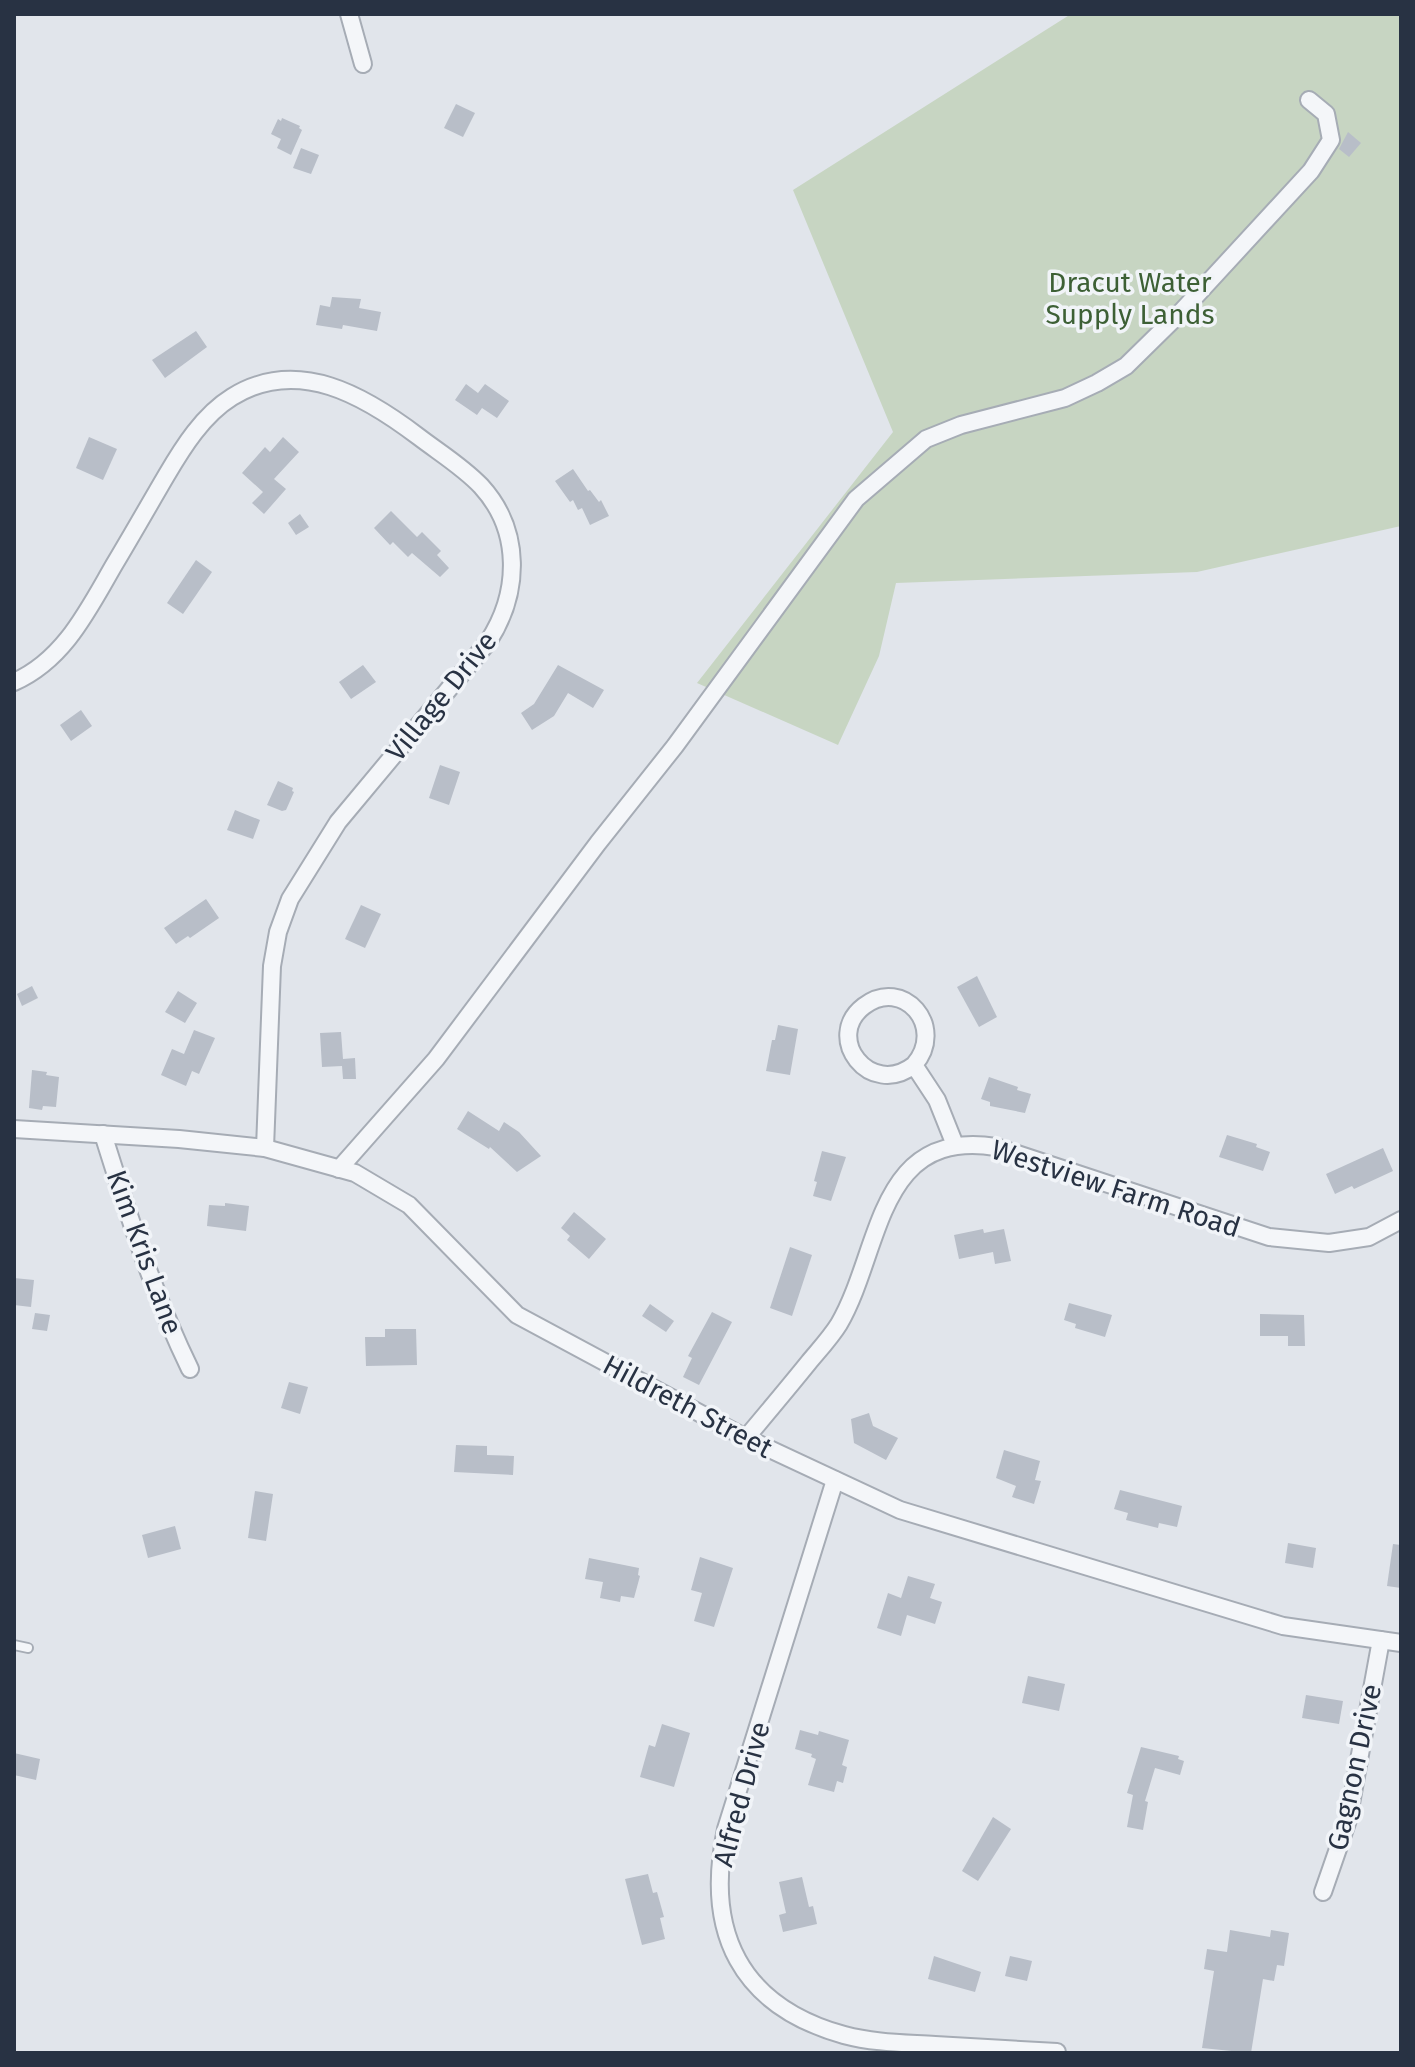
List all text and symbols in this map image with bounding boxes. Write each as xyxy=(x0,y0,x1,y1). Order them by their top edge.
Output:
park label: Dracut Water Supply Lands xyxy=(1045,266,1215,331)
street label: Village Drive xyxy=(379,625,504,768)
street label: Westview Farm Road xyxy=(987,1133,1244,1244)
street label: Kim Kris Lane xyxy=(100,1166,189,1339)
street label: Hildreth Street xyxy=(598,1348,779,1465)
street label: Gagnon Drive xyxy=(1321,1681,1388,1853)
street label: Alfred Drive xyxy=(706,1718,777,1870)

